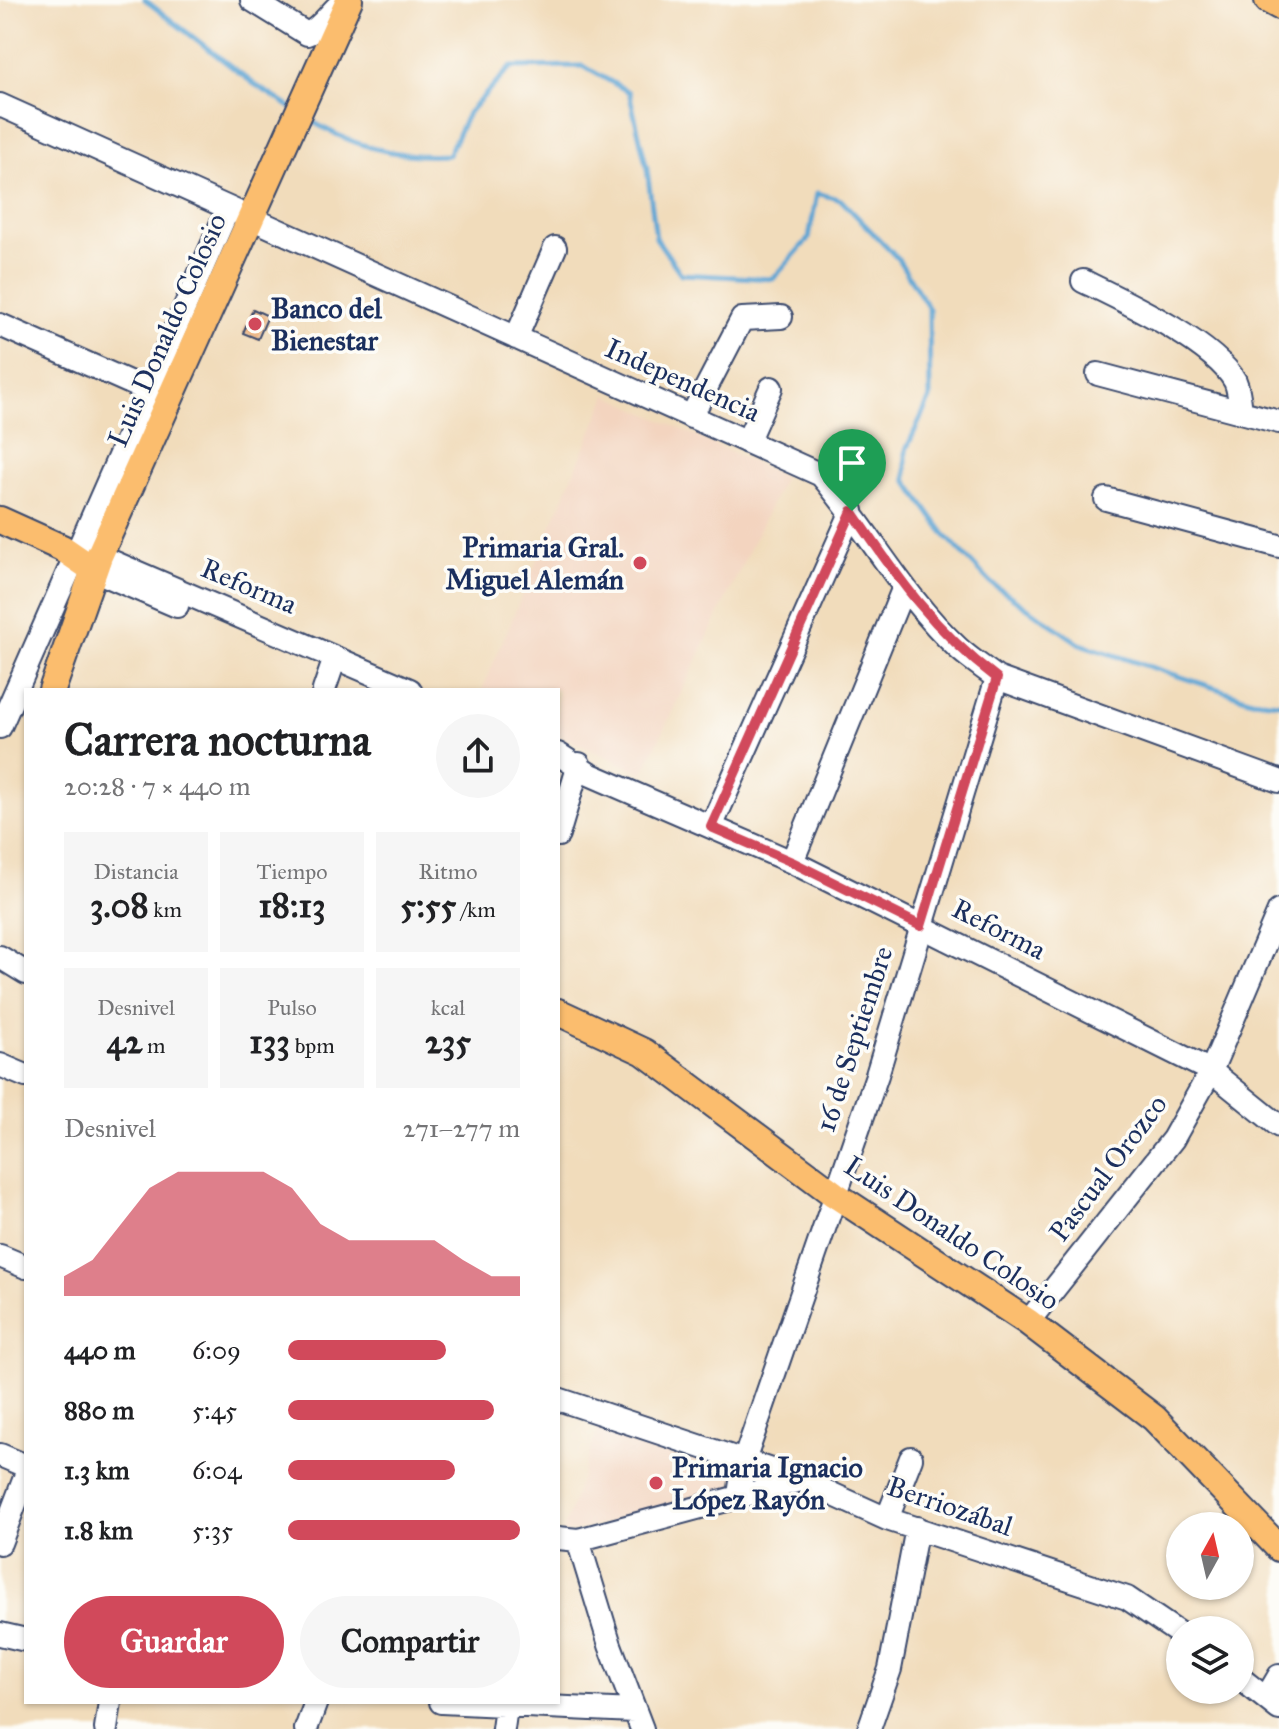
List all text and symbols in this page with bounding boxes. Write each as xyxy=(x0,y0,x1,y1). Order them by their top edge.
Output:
street label: Luis Donaldo Colosio xyxy=(100,208,234,452)
place label: Banco del Bienestar xyxy=(271,291,382,358)
marker: Banco del Bienestar xyxy=(246,315,264,333)
street label: Independencia xyxy=(600,330,766,430)
pin xyxy=(818,429,886,511)
icon: arrive xyxy=(830,441,874,485)
place label: Primaria Gral. Miguel Alemán xyxy=(445,530,624,597)
street label: Reforma xyxy=(196,550,302,622)
marker: Primaria Gral. Miguel Alemán xyxy=(631,554,649,572)
text: Carrera nocturna xyxy=(64,713,371,767)
button: share xyxy=(436,714,520,798)
text: 20:28 · 7 × 440 m xyxy=(64,770,251,802)
text: Distancia xyxy=(93,858,179,885)
text: Tiempo xyxy=(257,858,327,885)
text: Ritmo xyxy=(419,858,477,885)
text: 3.08 xyxy=(90,885,149,926)
text: 18:13 xyxy=(258,885,326,926)
text: 5:55 xyxy=(400,885,456,926)
street label: Reforma xyxy=(946,891,1052,967)
text: km xyxy=(149,896,182,923)
text: /km xyxy=(456,896,496,923)
street label: 16 de Septiembre xyxy=(808,942,900,1136)
text: Desnivel xyxy=(97,994,175,1021)
text: Pulso xyxy=(267,994,317,1021)
text: kcal xyxy=(431,994,465,1021)
text: 42 xyxy=(107,1021,142,1062)
text: 133 xyxy=(249,1021,290,1062)
text: 235 xyxy=(425,1021,471,1062)
text: m xyxy=(142,1032,165,1059)
text: bpm xyxy=(290,1032,335,1059)
street label: Pascual Orozco xyxy=(1041,1088,1175,1248)
text: Desnivel xyxy=(64,1112,156,1144)
text: 271–277 m xyxy=(403,1112,520,1144)
street label: Luis Donaldo Colosio xyxy=(838,1148,1066,1318)
text: 440 m xyxy=(64,1334,136,1366)
text: 6:09 xyxy=(192,1334,241,1366)
text: 880 m xyxy=(64,1394,134,1426)
text: 5:45 xyxy=(192,1394,237,1426)
place label: Primaria Ignacio López Rayón xyxy=(672,1450,863,1517)
text: 1.3 km xyxy=(64,1454,130,1486)
text: 6:04 xyxy=(192,1454,242,1486)
street label: Berriozábal xyxy=(882,1468,1018,1544)
marker: Primaria Ignacio López Rayón xyxy=(647,1474,665,1492)
north arrow xyxy=(1166,1512,1254,1600)
map controls xyxy=(1166,1512,1254,1704)
text: 1.8 km xyxy=(64,1514,133,1546)
text: 5:35 xyxy=(192,1514,233,1546)
button: Guardar xyxy=(64,1596,284,1688)
button: Compartir xyxy=(300,1596,520,1688)
button: layers xyxy=(1166,1616,1254,1704)

